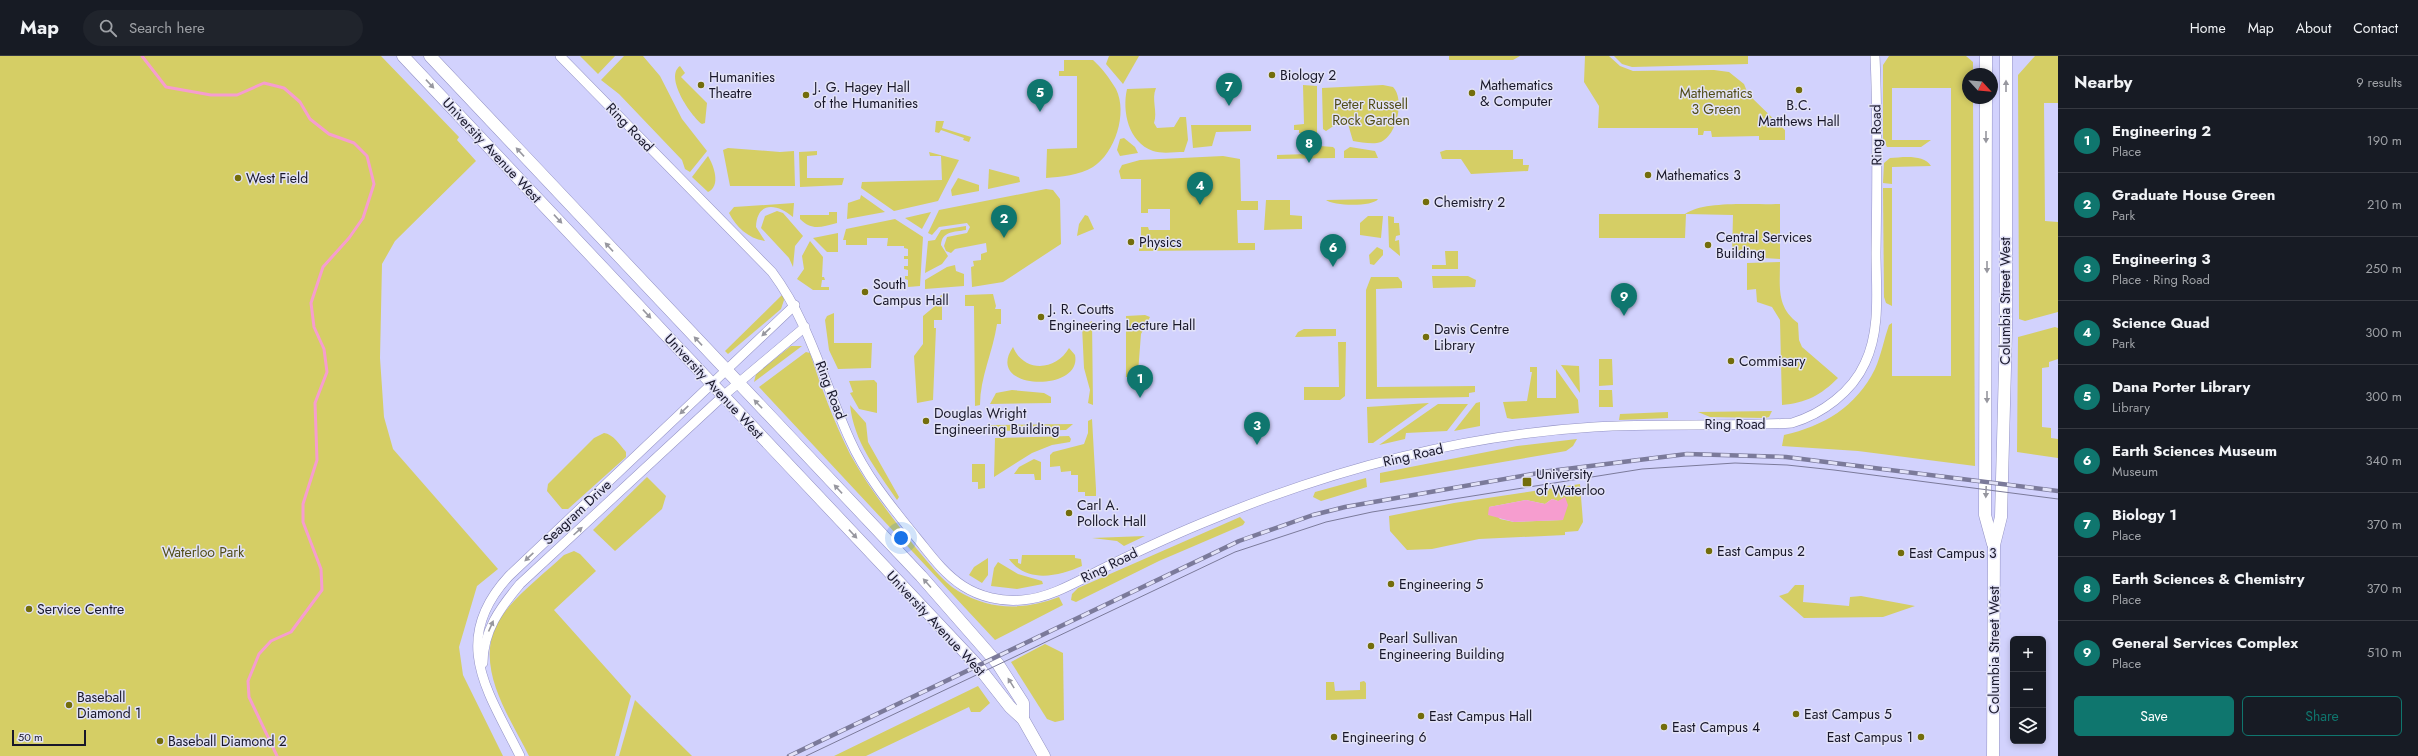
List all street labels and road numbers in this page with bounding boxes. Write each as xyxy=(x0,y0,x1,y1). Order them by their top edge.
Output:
street label: University Avenue West xyxy=(438,93,547,208)
street label: Ring Road xyxy=(602,98,658,156)
street label: Ring Road xyxy=(1865,104,1887,166)
street label: Columbia Street West xyxy=(1995,236,2015,365)
street label: University Avenue West xyxy=(660,329,769,444)
street label: Ring Road xyxy=(811,358,851,422)
street label: Ring Road xyxy=(1704,414,1766,434)
street label: Ring Road xyxy=(1381,438,1445,472)
street label: Seagram Drive xyxy=(538,475,616,549)
street label: Ring Road xyxy=(1077,543,1141,587)
street label: University Avenue West xyxy=(882,566,991,681)
street label: Columbia Street West xyxy=(1984,585,2004,714)

